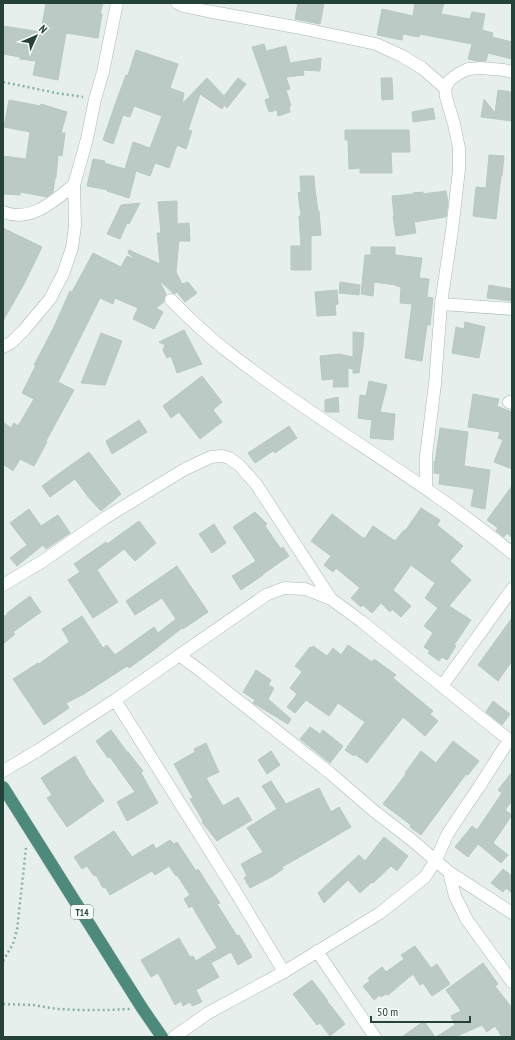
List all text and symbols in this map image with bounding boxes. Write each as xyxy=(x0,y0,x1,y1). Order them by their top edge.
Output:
north arrow xyxy=(16,16,56,56)
text: N xyxy=(36,22,50,36)
road number: T14 xyxy=(71,905,93,919)
scale bar xyxy=(371,998,470,1024)
text: 50 m xyxy=(377,1004,398,1019)

